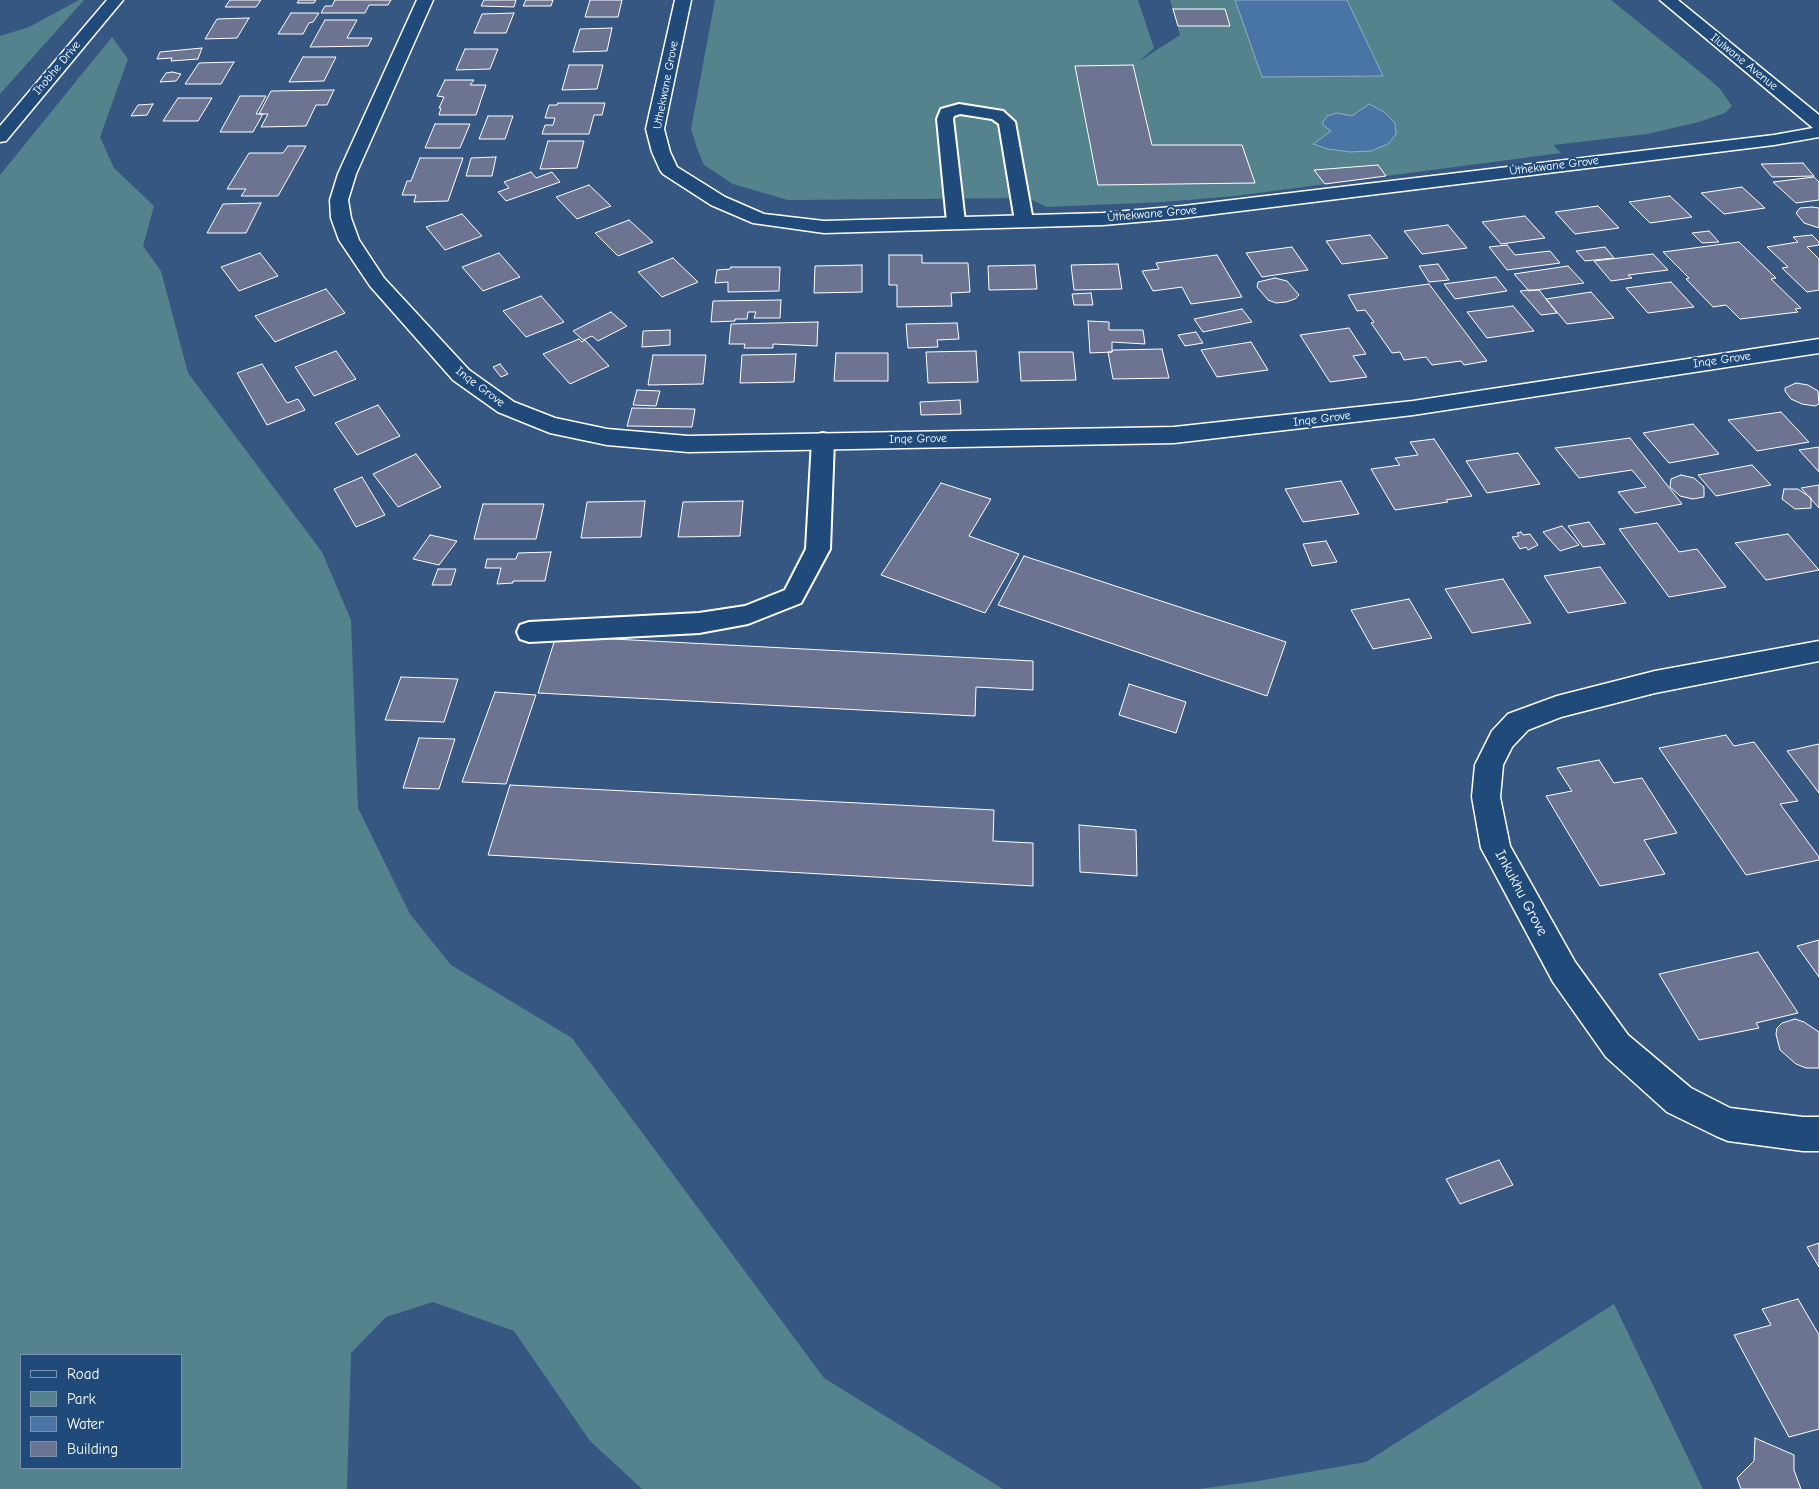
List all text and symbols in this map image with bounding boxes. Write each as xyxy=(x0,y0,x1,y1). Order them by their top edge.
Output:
street label: Ilulwane Avenue xyxy=(1707,30,1781,94)
street label: Ihobhe Drive xyxy=(30,38,84,98)
street label: Uthekwane Grove xyxy=(650,39,682,131)
street label: Uthekwane Grove xyxy=(1508,153,1600,179)
street label: Uthekwane Grove xyxy=(1107,203,1197,225)
street label: Inqe Grove xyxy=(1692,349,1752,371)
street label: Inqe Grove xyxy=(453,364,507,410)
street label: Inqe Grove xyxy=(1292,408,1352,430)
street label: Inqe Grove xyxy=(889,431,947,447)
street label: Inkukhu Grove xyxy=(1491,847,1551,939)
legend xyxy=(20,1354,182,1469)
text: Road xyxy=(67,1365,99,1383)
text: Park xyxy=(67,1390,96,1408)
text: Water xyxy=(67,1415,104,1433)
text: Building xyxy=(67,1440,118,1458)

